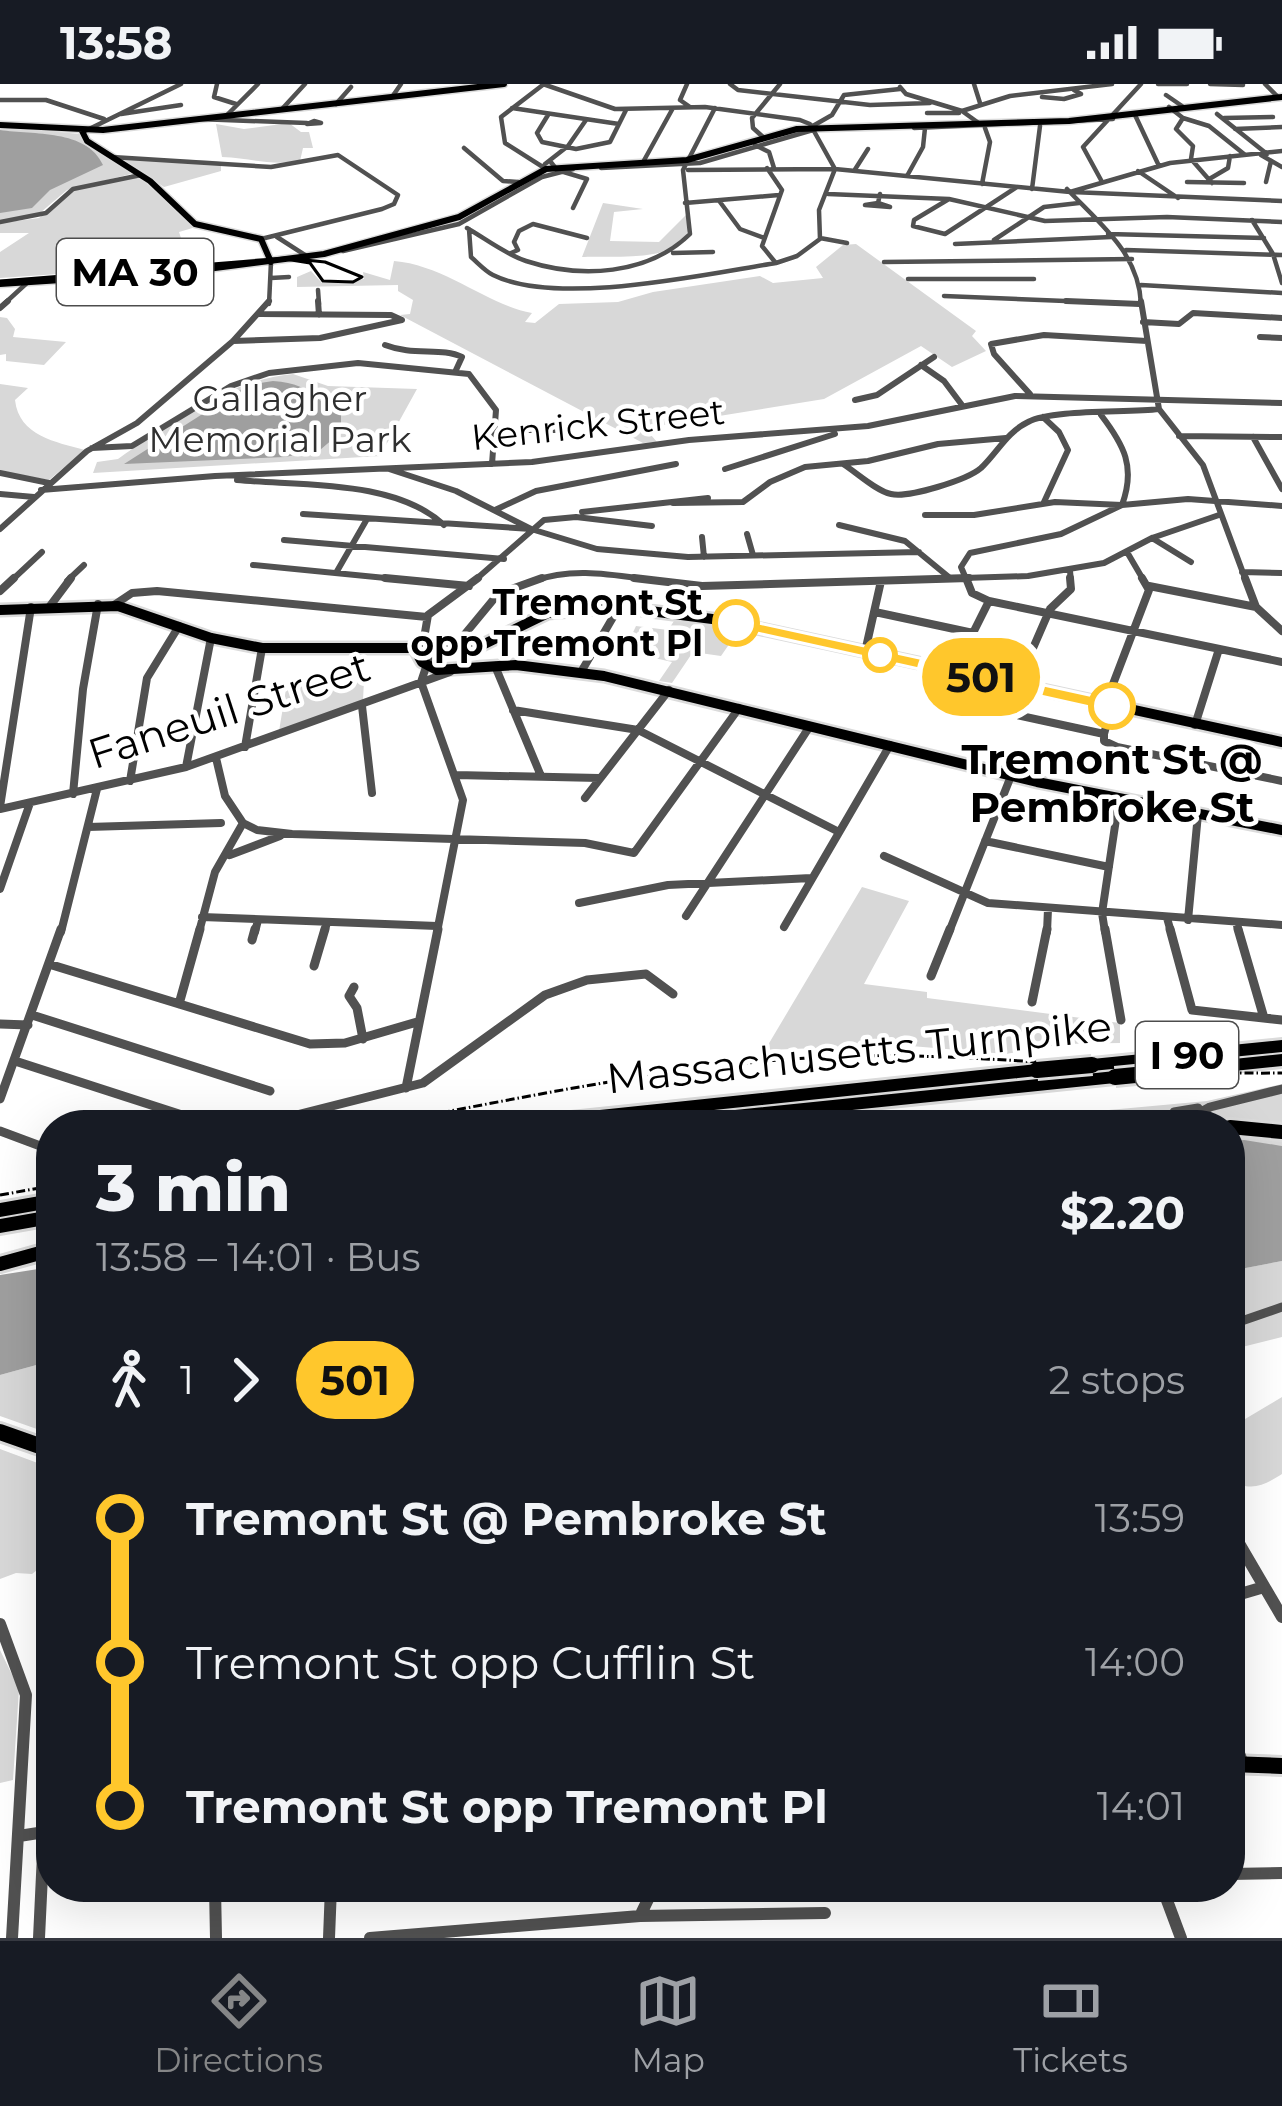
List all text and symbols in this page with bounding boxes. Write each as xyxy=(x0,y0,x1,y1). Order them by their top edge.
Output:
text: 13:58 xyxy=(60,15,173,70)
road number: MA 30 xyxy=(57,239,213,305)
park label: Gallagher Memorial Park xyxy=(148,376,412,461)
street label: Kenrick Street xyxy=(469,389,727,459)
place label: Tremont St opp Tremont Pl xyxy=(410,580,703,665)
marker: Tremont St opp Tremont Pl xyxy=(714,601,758,645)
line badge: 501 xyxy=(912,638,1050,716)
unlabelled marker xyxy=(864,639,896,671)
street label: Faneuil Street xyxy=(82,640,376,780)
text: 501 xyxy=(946,651,1016,703)
marker: Tremont St @ Pembroke St xyxy=(1090,684,1134,728)
place label: Tremont St @ Pembroke St xyxy=(961,733,1263,833)
street label: Massachusetts Turnpike xyxy=(604,1000,1114,1104)
road number: I 90 xyxy=(1136,1022,1238,1088)
text: 3 min xyxy=(96,1147,291,1228)
text: $2.20 xyxy=(1060,1185,1185,1240)
text: 13:58 – 14:01 · Bus xyxy=(96,1233,420,1281)
icon: walk xyxy=(96,1347,162,1413)
icon: forward xyxy=(212,1347,278,1413)
text: 501 xyxy=(320,1354,390,1406)
text: 1 xyxy=(180,1356,194,1404)
text: 2 stops xyxy=(1049,1356,1185,1404)
text: Tremont St @ Pembroke St xyxy=(186,1491,827,1546)
text: 13:59 xyxy=(1095,1494,1185,1542)
text: Tremont St opp Cufflin St xyxy=(186,1635,755,1690)
text: 14:00 xyxy=(1085,1638,1185,1686)
text: Tremont St opp Tremont Pl xyxy=(186,1779,828,1834)
text: 14:01 xyxy=(1097,1782,1185,1830)
tab: Directions xyxy=(154,1968,323,2080)
tab: Map xyxy=(632,1968,705,2080)
tab: Tickets xyxy=(1013,1968,1128,2080)

